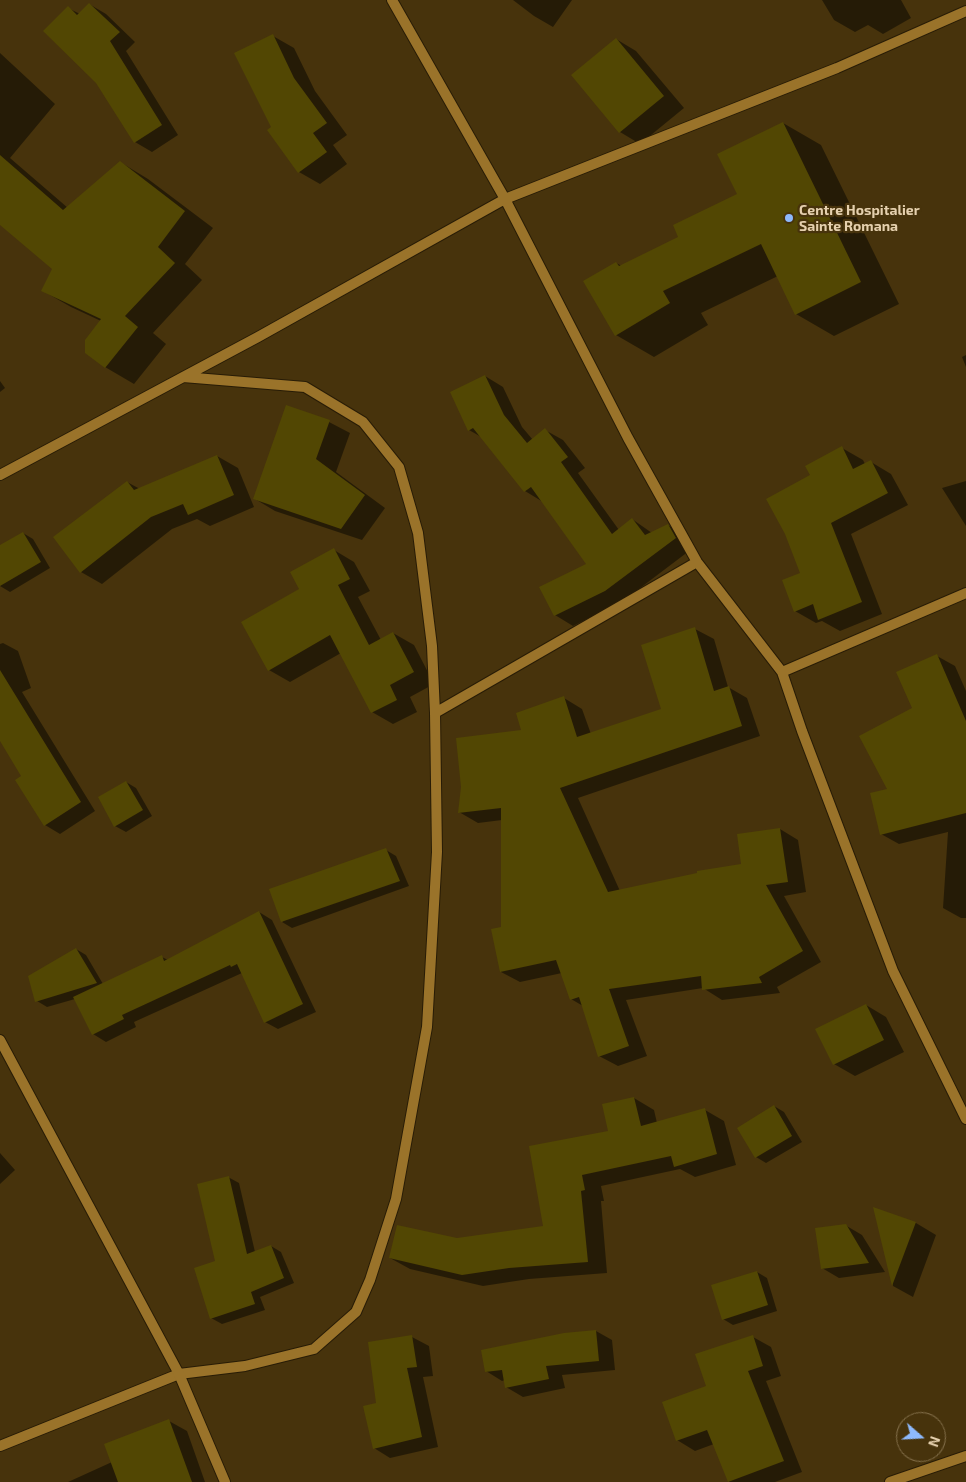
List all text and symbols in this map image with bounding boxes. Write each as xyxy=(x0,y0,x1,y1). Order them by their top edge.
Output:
place label: Centre Hospitalier Sainte Romana xyxy=(799,202,920,234)
marker: Centre Hospitalier Sainte Romana xyxy=(783,212,795,224)
north arrow xyxy=(896,1412,946,1462)
text: N xyxy=(925,1434,944,1449)

